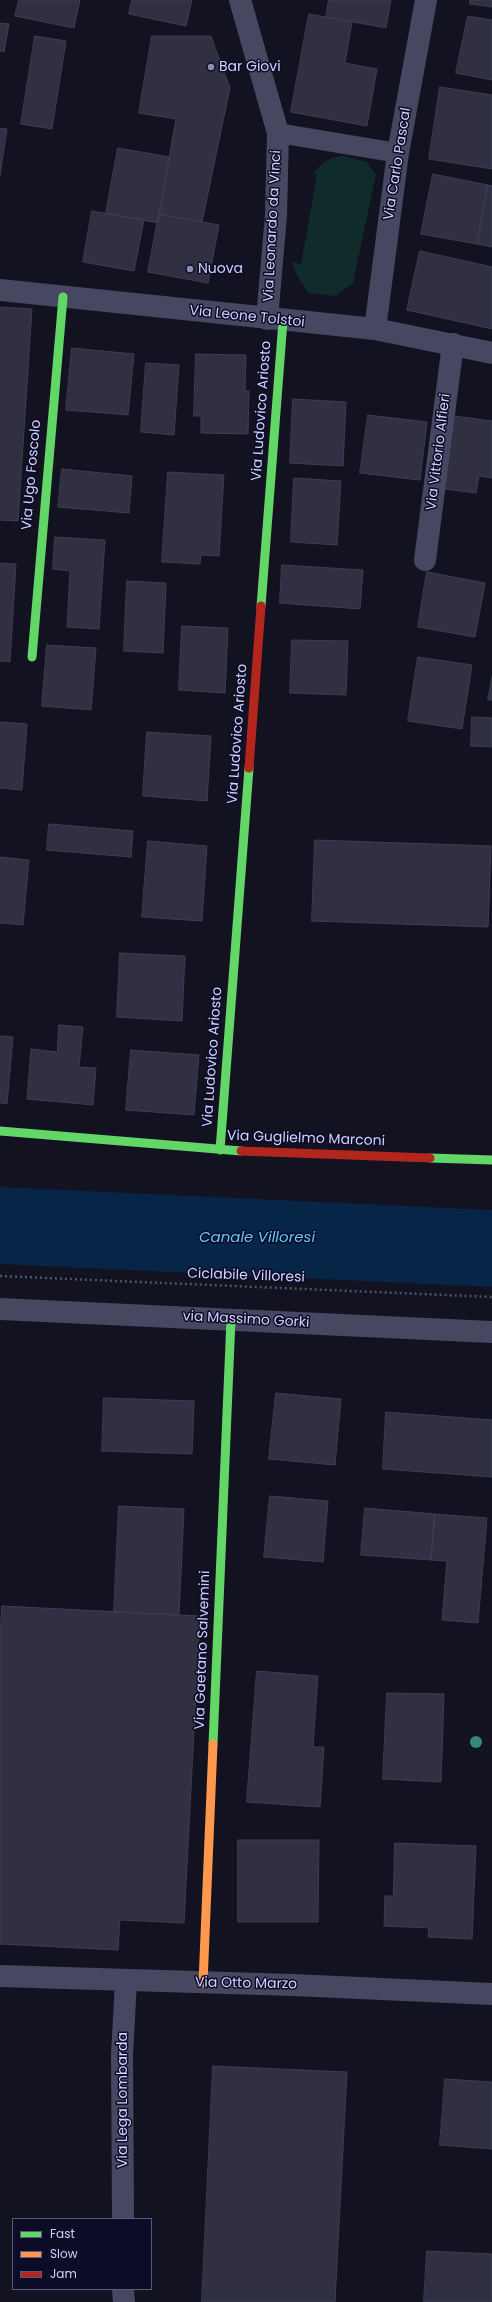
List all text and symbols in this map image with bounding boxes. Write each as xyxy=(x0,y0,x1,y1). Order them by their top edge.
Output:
place label: Bar Giovi xyxy=(219,59,281,75)
marker: Bar Giovi xyxy=(206,62,216,72)
street label: Via Carlo Pascal xyxy=(381,106,415,222)
street label: Via Leonardo da Vinci xyxy=(261,150,285,302)
place label: Nuova xyxy=(198,261,243,277)
marker: Nuova xyxy=(185,264,195,274)
street label: Via Leone Tolstoi xyxy=(188,303,306,331)
street label: Via Ludovico Ariosto xyxy=(249,340,275,482)
street label: Via Vittorio Alfieri xyxy=(423,393,455,511)
street label: Via Ugo Foscolo xyxy=(19,419,45,531)
street label: Via Ludovico Ariosto xyxy=(225,663,251,805)
street label: Via Ludovico Ariosto xyxy=(200,986,226,1128)
street label: Via Guglielmo Marconi xyxy=(227,1128,385,1150)
water label: Canale Villoresi xyxy=(199,1229,315,1247)
street label: Ciclabile Villoresi xyxy=(187,1266,305,1286)
street label: via Massimo Gorki xyxy=(182,1308,310,1332)
street label: Via Gaetano Salvemini xyxy=(192,1570,214,1730)
street label: Via Otto Marzo xyxy=(195,1975,297,1993)
street label: Via Lega Lombarda xyxy=(115,2032,131,2168)
legend xyxy=(12,2218,152,2290)
text: Fast xyxy=(50,2225,75,2242)
text: Slow xyxy=(50,2245,78,2262)
text: Jam xyxy=(50,2265,77,2282)

